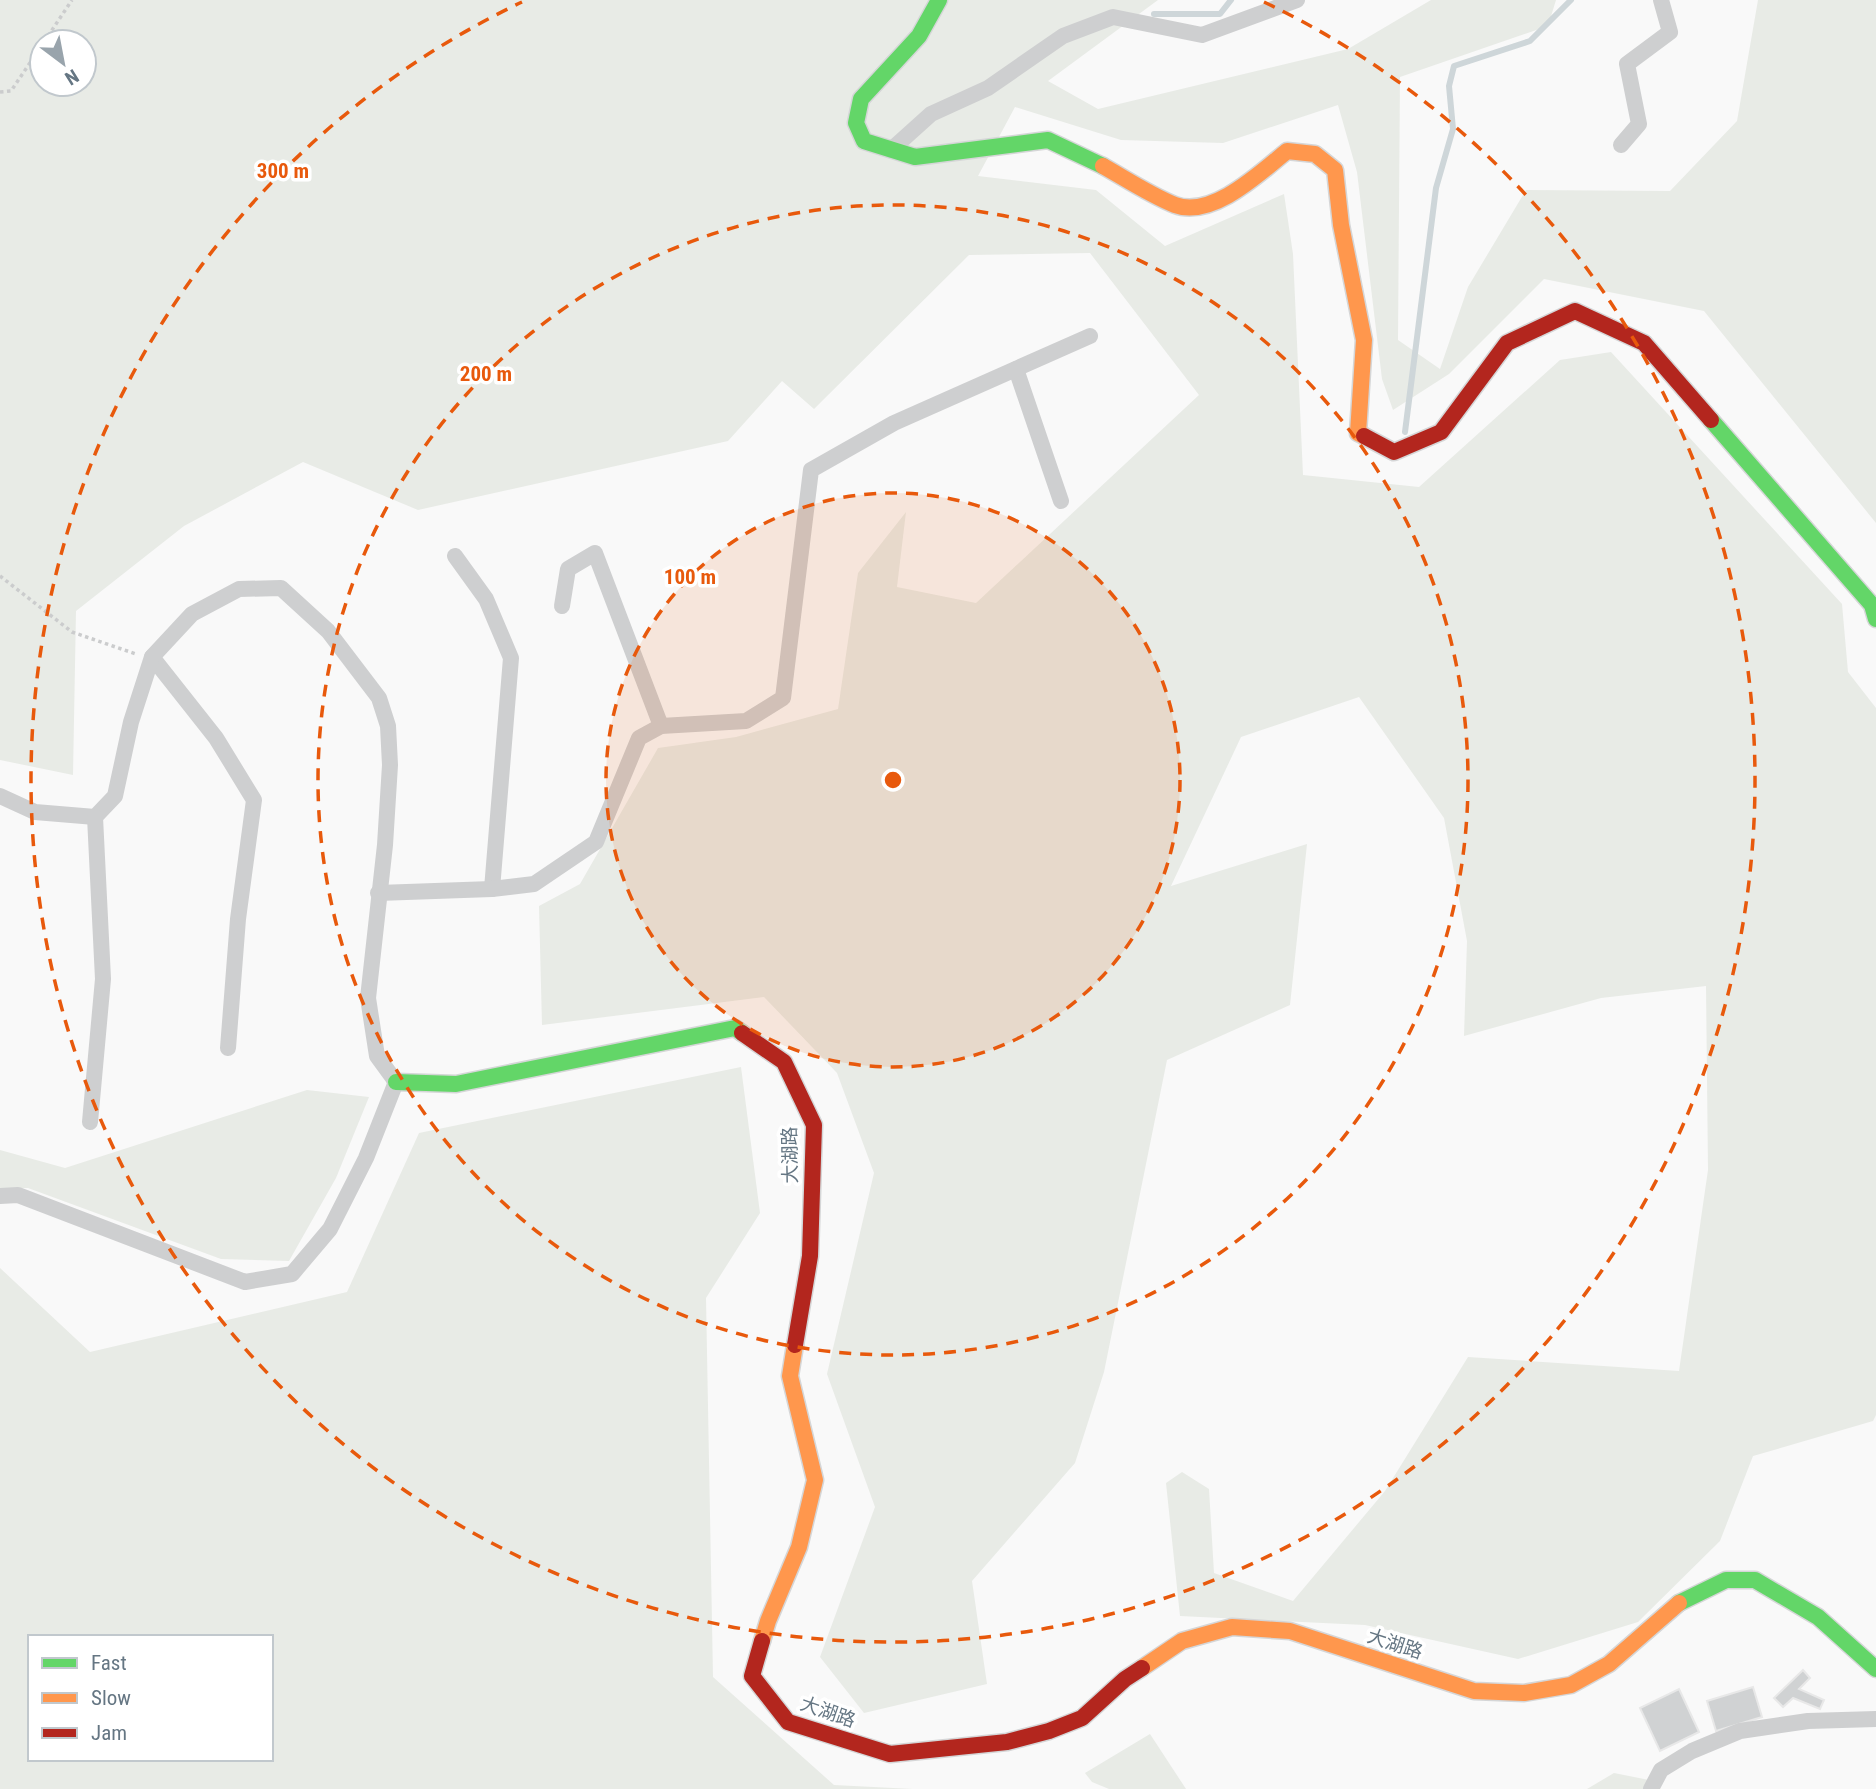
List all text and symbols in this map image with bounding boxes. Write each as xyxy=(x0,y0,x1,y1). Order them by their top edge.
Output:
north arrow xyxy=(28,28,98,98)
text: N xyxy=(61,64,83,90)
text: 300 m xyxy=(257,159,309,183)
text: 200 m xyxy=(460,362,512,386)
text: 100 m xyxy=(664,565,716,589)
centre of rings xyxy=(881,768,905,792)
street label: 大湖路 xyxy=(778,1126,802,1184)
street label: 大湖路 xyxy=(1364,1624,1426,1664)
legend xyxy=(28,1635,273,1761)
text: Fast xyxy=(91,1651,127,1675)
text: Slow xyxy=(91,1686,131,1710)
street label: 大湖路 xyxy=(797,1692,859,1732)
text: Jam xyxy=(91,1721,127,1745)

